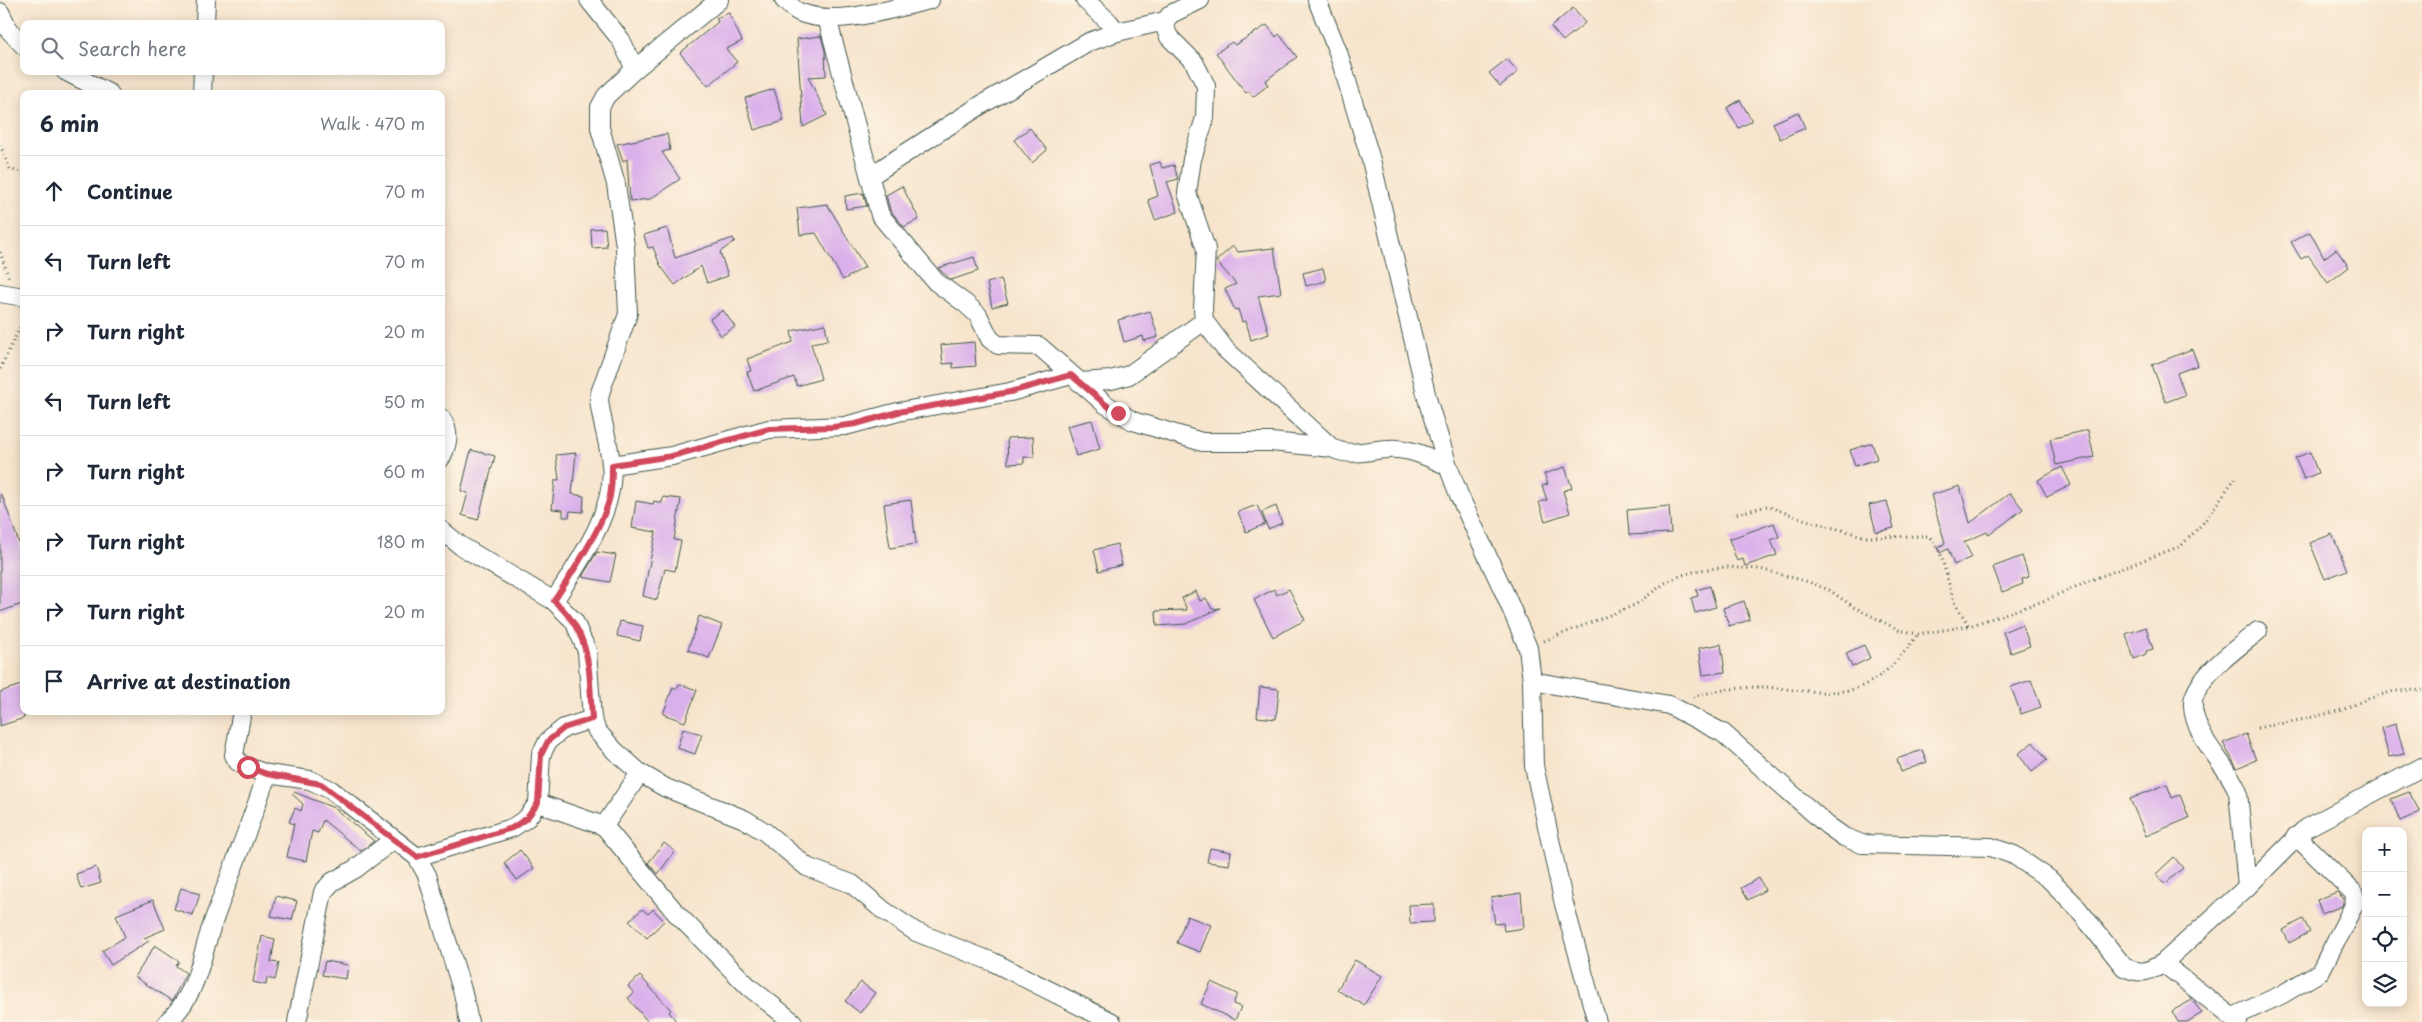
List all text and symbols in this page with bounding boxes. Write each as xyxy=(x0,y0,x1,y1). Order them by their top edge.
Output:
search box xyxy=(20,20,445,75)
icon: search xyxy=(38,34,66,62)
text: Search here xyxy=(78,34,187,62)
text: 6 min xyxy=(40,107,99,139)
text: Walk · 470 m xyxy=(320,111,425,135)
icon: ahead xyxy=(40,177,68,205)
text: Continue xyxy=(87,177,173,205)
text: 70 m xyxy=(385,179,425,203)
icon: left xyxy=(40,247,68,275)
text: Turn left xyxy=(87,247,171,275)
text: 70 m xyxy=(385,249,425,273)
icon: right xyxy=(40,317,68,345)
text: Turn right xyxy=(87,317,185,345)
text: 20 m xyxy=(384,319,425,343)
icon: left xyxy=(40,387,68,415)
text: Turn left xyxy=(87,387,171,415)
text: 50 m xyxy=(384,389,425,413)
route end xyxy=(1107,402,1130,425)
icon: right xyxy=(40,457,68,485)
text: Turn right xyxy=(87,457,185,485)
text: 60 m xyxy=(383,459,425,483)
icon: right xyxy=(40,527,68,555)
text: Turn right xyxy=(87,527,185,555)
text: 180 m xyxy=(377,529,425,553)
icon: right xyxy=(40,597,68,625)
text: Turn right xyxy=(87,597,185,625)
text: 20 m xyxy=(384,599,425,623)
icon: arrive xyxy=(40,667,68,695)
text: Arrive at destination xyxy=(87,667,291,695)
route start xyxy=(237,756,260,779)
map controls xyxy=(2362,827,2407,1007)
button: + xyxy=(2362,827,2407,872)
button: − xyxy=(2362,872,2407,917)
button: locate xyxy=(2362,917,2407,962)
button: layers xyxy=(2362,962,2407,1007)

